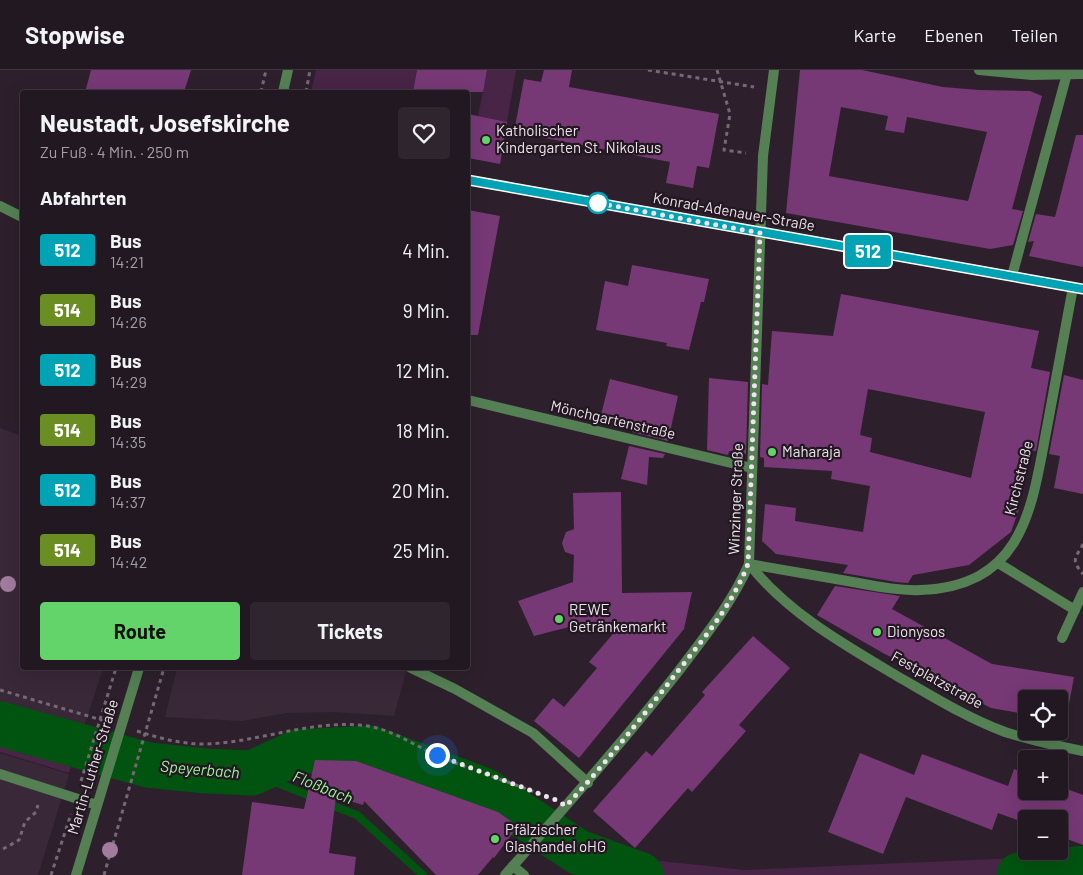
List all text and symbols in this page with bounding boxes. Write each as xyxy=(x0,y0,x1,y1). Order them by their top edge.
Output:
text: Stopwise xyxy=(25,20,125,49)
text: Karte xyxy=(853,24,896,46)
text: Ebenen xyxy=(924,24,983,46)
text: Teilen xyxy=(1011,24,1058,46)
button: heart xyxy=(398,107,450,159)
text: Neustadt, Josefskirche xyxy=(40,108,290,137)
place label: Katholischer Kindergarten St. Nikolaus xyxy=(496,121,661,156)
marker: Katholischer Kindergarten St. Nikolaus xyxy=(480,134,492,146)
text: Zu Fuß · 4 Min. · 250 m xyxy=(40,142,189,161)
text: Abfahrten xyxy=(40,186,126,209)
street label: Konrad-Adenauer-Straße xyxy=(652,188,817,234)
unlabelled marker xyxy=(587,192,609,214)
text: Bus xyxy=(110,229,142,252)
line badge: 512 xyxy=(839,235,897,267)
text: 512 xyxy=(55,239,80,261)
text: 4 Min. xyxy=(402,239,450,262)
text: 512 xyxy=(855,240,881,262)
text: 14:21 xyxy=(110,252,144,271)
text: Bus xyxy=(110,289,142,312)
text: 514 xyxy=(54,299,81,321)
text: 9 Min. xyxy=(403,299,450,322)
text: 14:26 xyxy=(110,312,147,331)
text: Bus xyxy=(110,349,142,372)
text: 512 xyxy=(55,359,80,381)
text: 12 Min. xyxy=(396,359,450,382)
text: 14:29 xyxy=(110,372,147,391)
street label: Mönchgartenstraße xyxy=(549,396,677,442)
text: Bus xyxy=(110,409,142,432)
text: 514 xyxy=(54,419,81,441)
text: 18 Min. xyxy=(396,419,450,442)
text: 14:35 xyxy=(110,432,146,451)
street label: Kirchstraße xyxy=(1000,439,1036,517)
place label: Maharaja xyxy=(782,442,841,460)
street label: Winzinger Straße xyxy=(724,443,746,555)
marker: Maharaja xyxy=(766,446,778,458)
text: Bus xyxy=(110,469,142,492)
text: 512 xyxy=(55,479,80,501)
text: 20 Min. xyxy=(392,479,450,502)
text: 14:37 xyxy=(110,492,146,511)
text: Bus xyxy=(110,529,142,552)
text: 514 xyxy=(54,539,81,561)
text: 25 Min. xyxy=(393,539,450,562)
text: 14:42 xyxy=(110,552,147,571)
place label: REWE Getränkemarkt xyxy=(569,600,666,635)
button: Route xyxy=(40,602,240,660)
button: Tickets xyxy=(250,602,450,660)
marker: REWE Getränkemarkt xyxy=(553,613,565,625)
place label: Dionysos xyxy=(887,622,945,640)
marker: Dionysos xyxy=(871,626,883,638)
street label: Festplatzstraße xyxy=(889,647,986,712)
map controls xyxy=(1018,690,1068,860)
button: locate xyxy=(1018,690,1068,740)
street label: Martin-Luther-Straße xyxy=(63,697,121,836)
your location xyxy=(425,743,450,768)
button: + xyxy=(1018,750,1068,800)
water label: Speyerbach xyxy=(159,756,241,781)
water label: Floßbach xyxy=(290,766,356,807)
button: − xyxy=(1018,810,1068,860)
place label: Pfälzischer Glashandel oHG xyxy=(505,820,606,855)
marker: Pfälzischer Glashandel oHG xyxy=(489,833,501,845)

